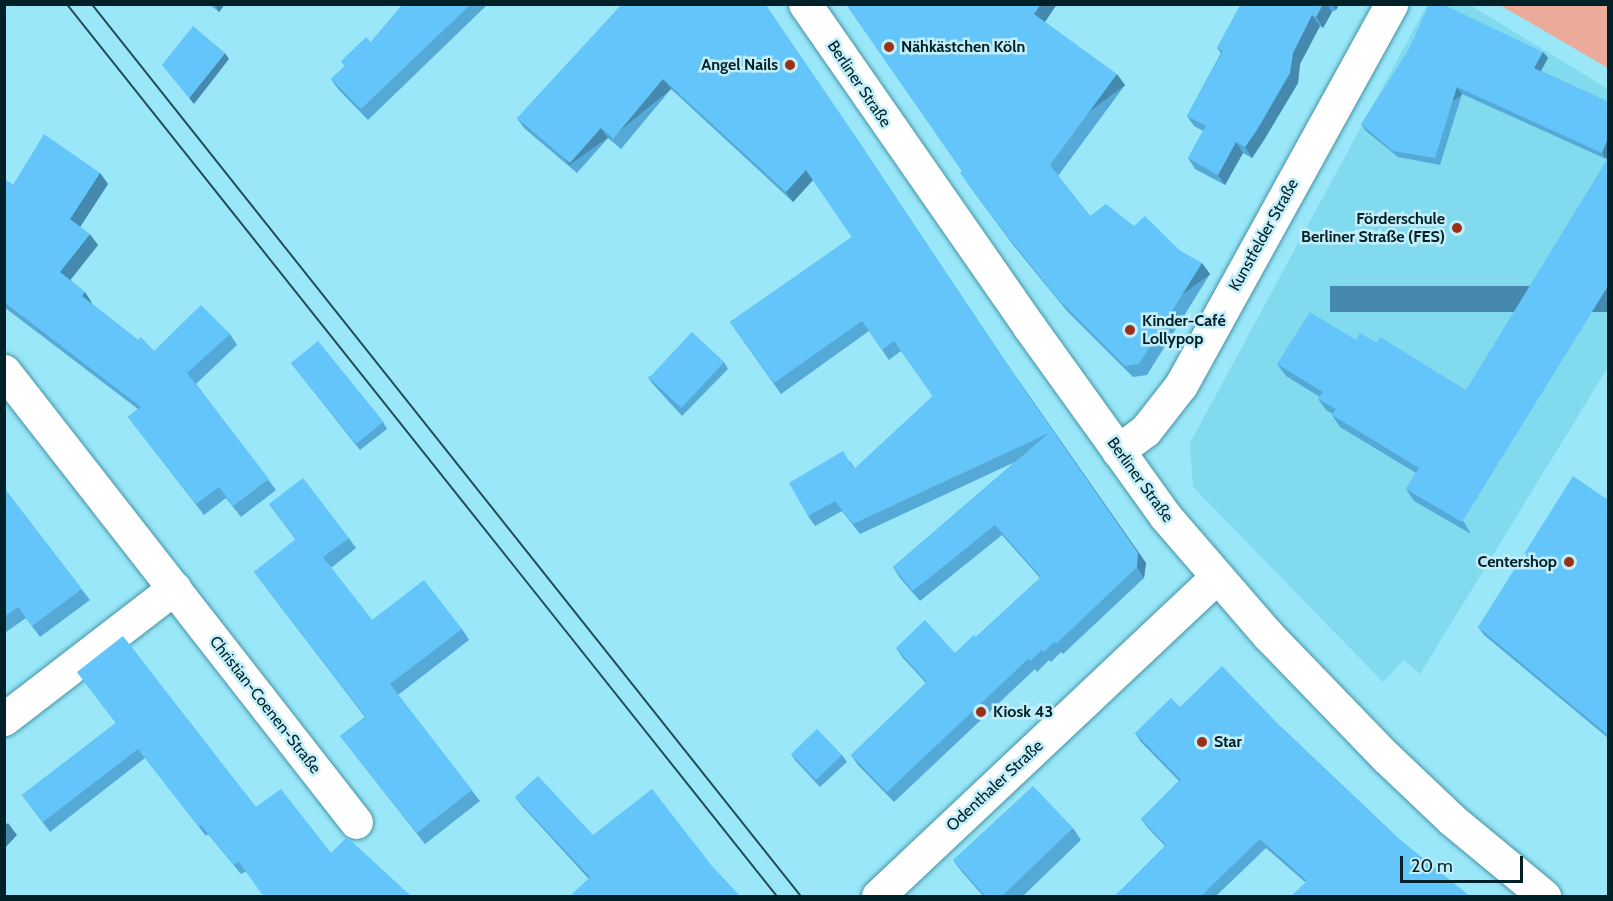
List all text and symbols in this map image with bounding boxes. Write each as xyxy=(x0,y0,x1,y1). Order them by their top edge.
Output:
street label: Berliner Straße xyxy=(823,37,895,131)
place label: Nähkästchen Köln xyxy=(901,37,1025,57)
marker: Nähkästchen Köln xyxy=(882,40,896,54)
place label: Angel Nails xyxy=(701,55,778,75)
marker: Angel Nails xyxy=(783,58,797,72)
street label: Kunstfelder Straße xyxy=(1225,176,1303,294)
place label: Förderschule Berliner Straße (FES) xyxy=(1301,209,1445,247)
marker: Förderschule Berliner Straße (FES) xyxy=(1450,221,1464,235)
place label: Kinder-Café Lollypop xyxy=(1142,311,1226,349)
marker: Kinder-Café Lollypop xyxy=(1123,323,1137,337)
street label: Berliner Straße xyxy=(1103,434,1177,526)
place label: Centershop xyxy=(1478,552,1557,572)
marker: Centershop xyxy=(1562,555,1576,569)
street label: Christian-Coenen-Straße xyxy=(205,632,325,778)
place label: Kiosk 43 xyxy=(993,702,1053,722)
marker: Kiosk 43 xyxy=(974,705,988,719)
place label: Star xyxy=(1214,732,1242,752)
marker: Star xyxy=(1195,735,1209,749)
street label: Odenthaler Straße xyxy=(943,736,1047,836)
scale bar xyxy=(1403,844,1526,882)
text: 20 m xyxy=(1411,855,1453,877)

